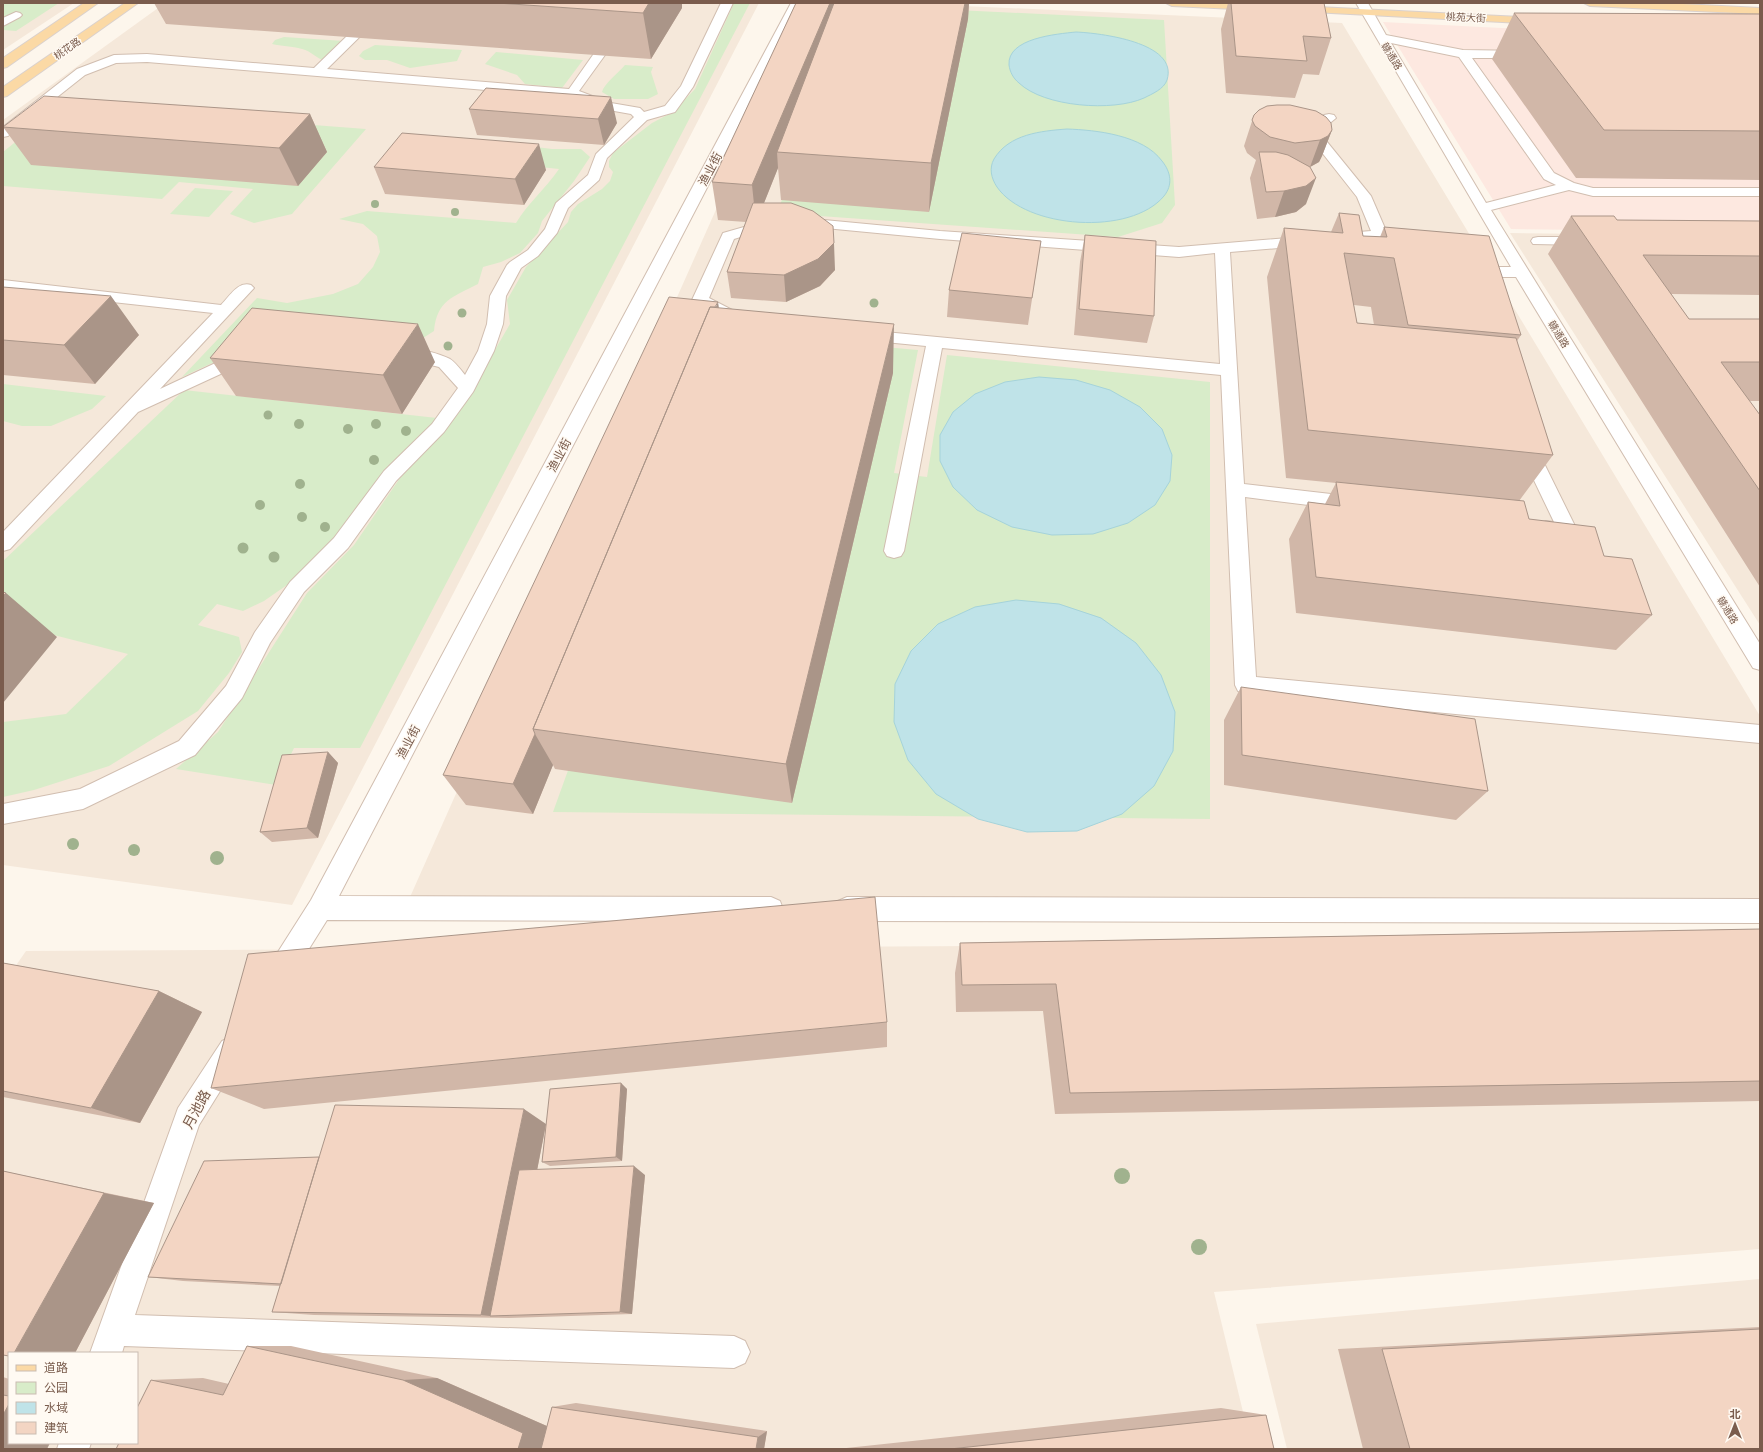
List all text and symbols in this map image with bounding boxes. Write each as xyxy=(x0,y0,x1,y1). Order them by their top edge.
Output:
street label: 桃苑大街 xyxy=(1446,10,1486,24)
street label: 桃花路 xyxy=(51,34,83,62)
street label: 赣通路 xyxy=(1379,40,1405,72)
street label: 渔业街 xyxy=(695,150,725,188)
street label: 赣通路 xyxy=(1546,318,1572,350)
street label: 渔业街 xyxy=(544,436,574,474)
street label: 赣通路 xyxy=(1715,594,1741,626)
street label: 渔业街 xyxy=(393,723,423,761)
street label: 月池路 xyxy=(179,1086,213,1132)
legend xyxy=(8,1352,138,1444)
text: 道路 xyxy=(44,1360,68,1375)
text: 公园 xyxy=(44,1380,68,1395)
text: 水域 xyxy=(44,1400,68,1415)
north arrow xyxy=(1715,1404,1755,1444)
text: 北 xyxy=(1730,1407,1741,1421)
text: 建筑 xyxy=(44,1420,68,1435)

